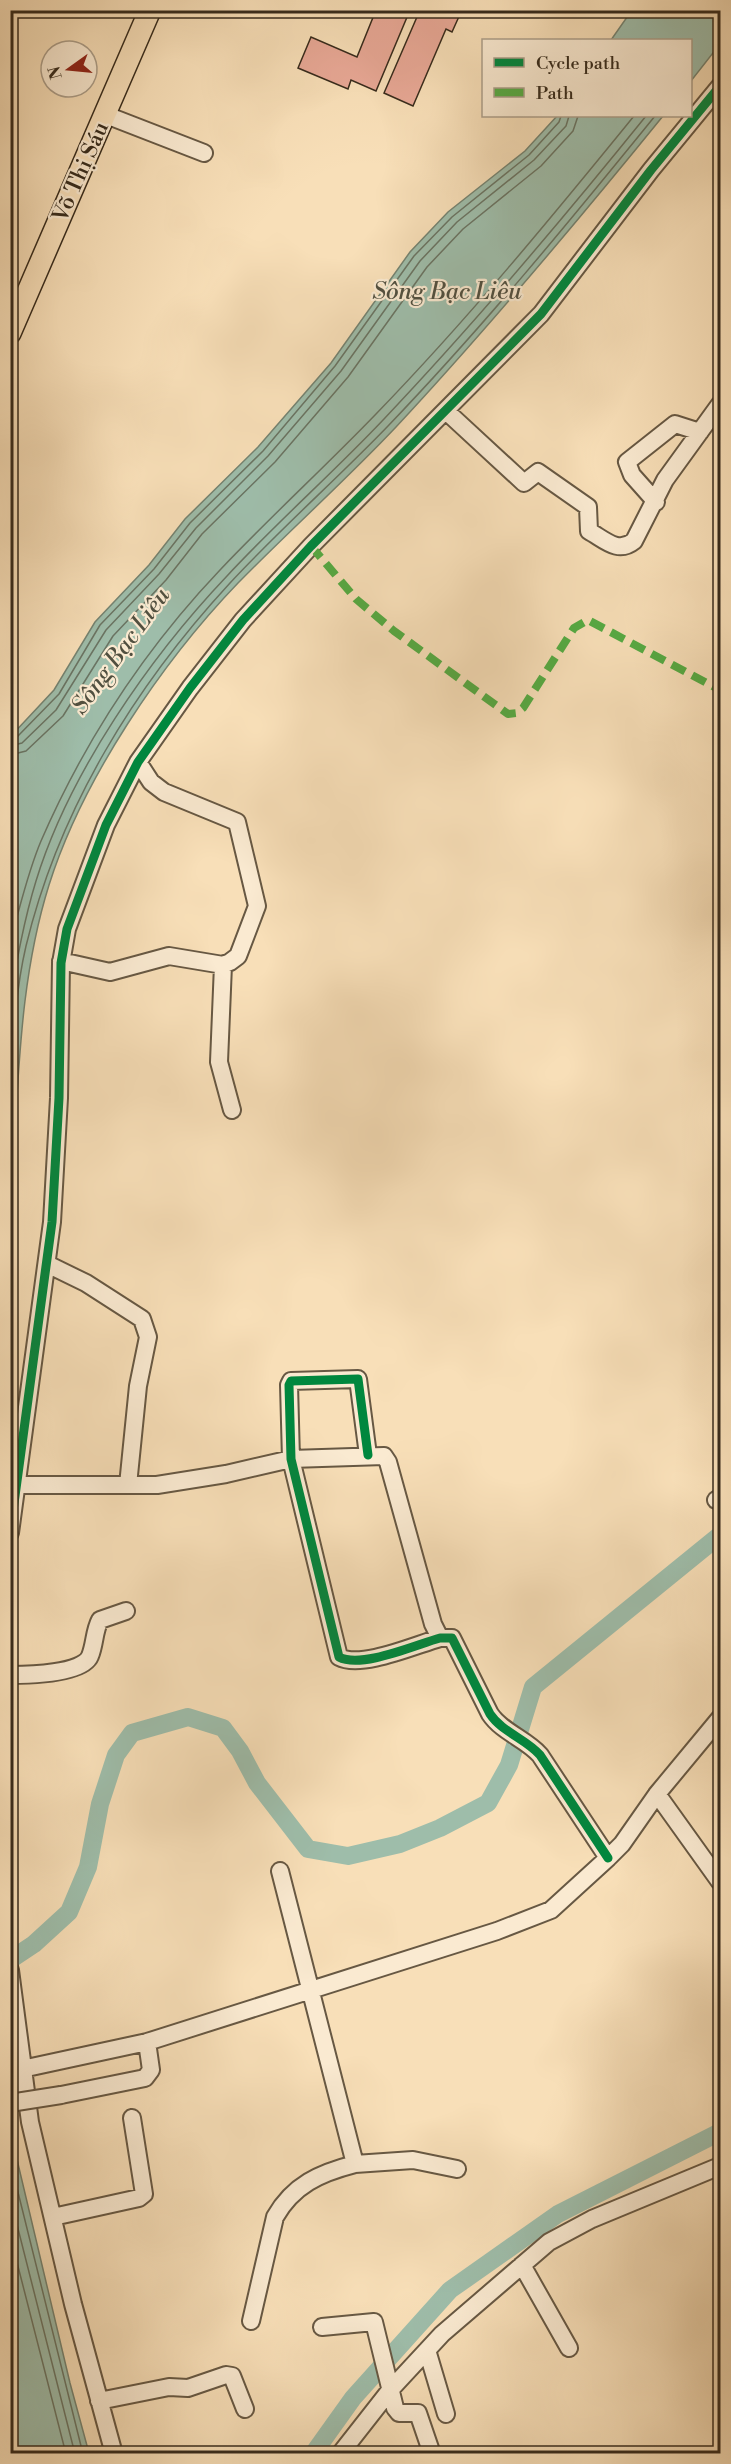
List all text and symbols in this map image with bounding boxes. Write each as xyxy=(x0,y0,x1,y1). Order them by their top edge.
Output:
north arrow xyxy=(39,39,99,99)
legend xyxy=(482,39,692,117)
text: Cycle path xyxy=(536,52,620,75)
text: N xyxy=(44,64,67,81)
text: Path xyxy=(536,82,574,105)
street label: Võ Thị Sáu xyxy=(47,117,115,227)
water label: Sông Bạc Liêu xyxy=(372,277,522,307)
water label: Sông Bạc Liêu xyxy=(65,581,177,720)

